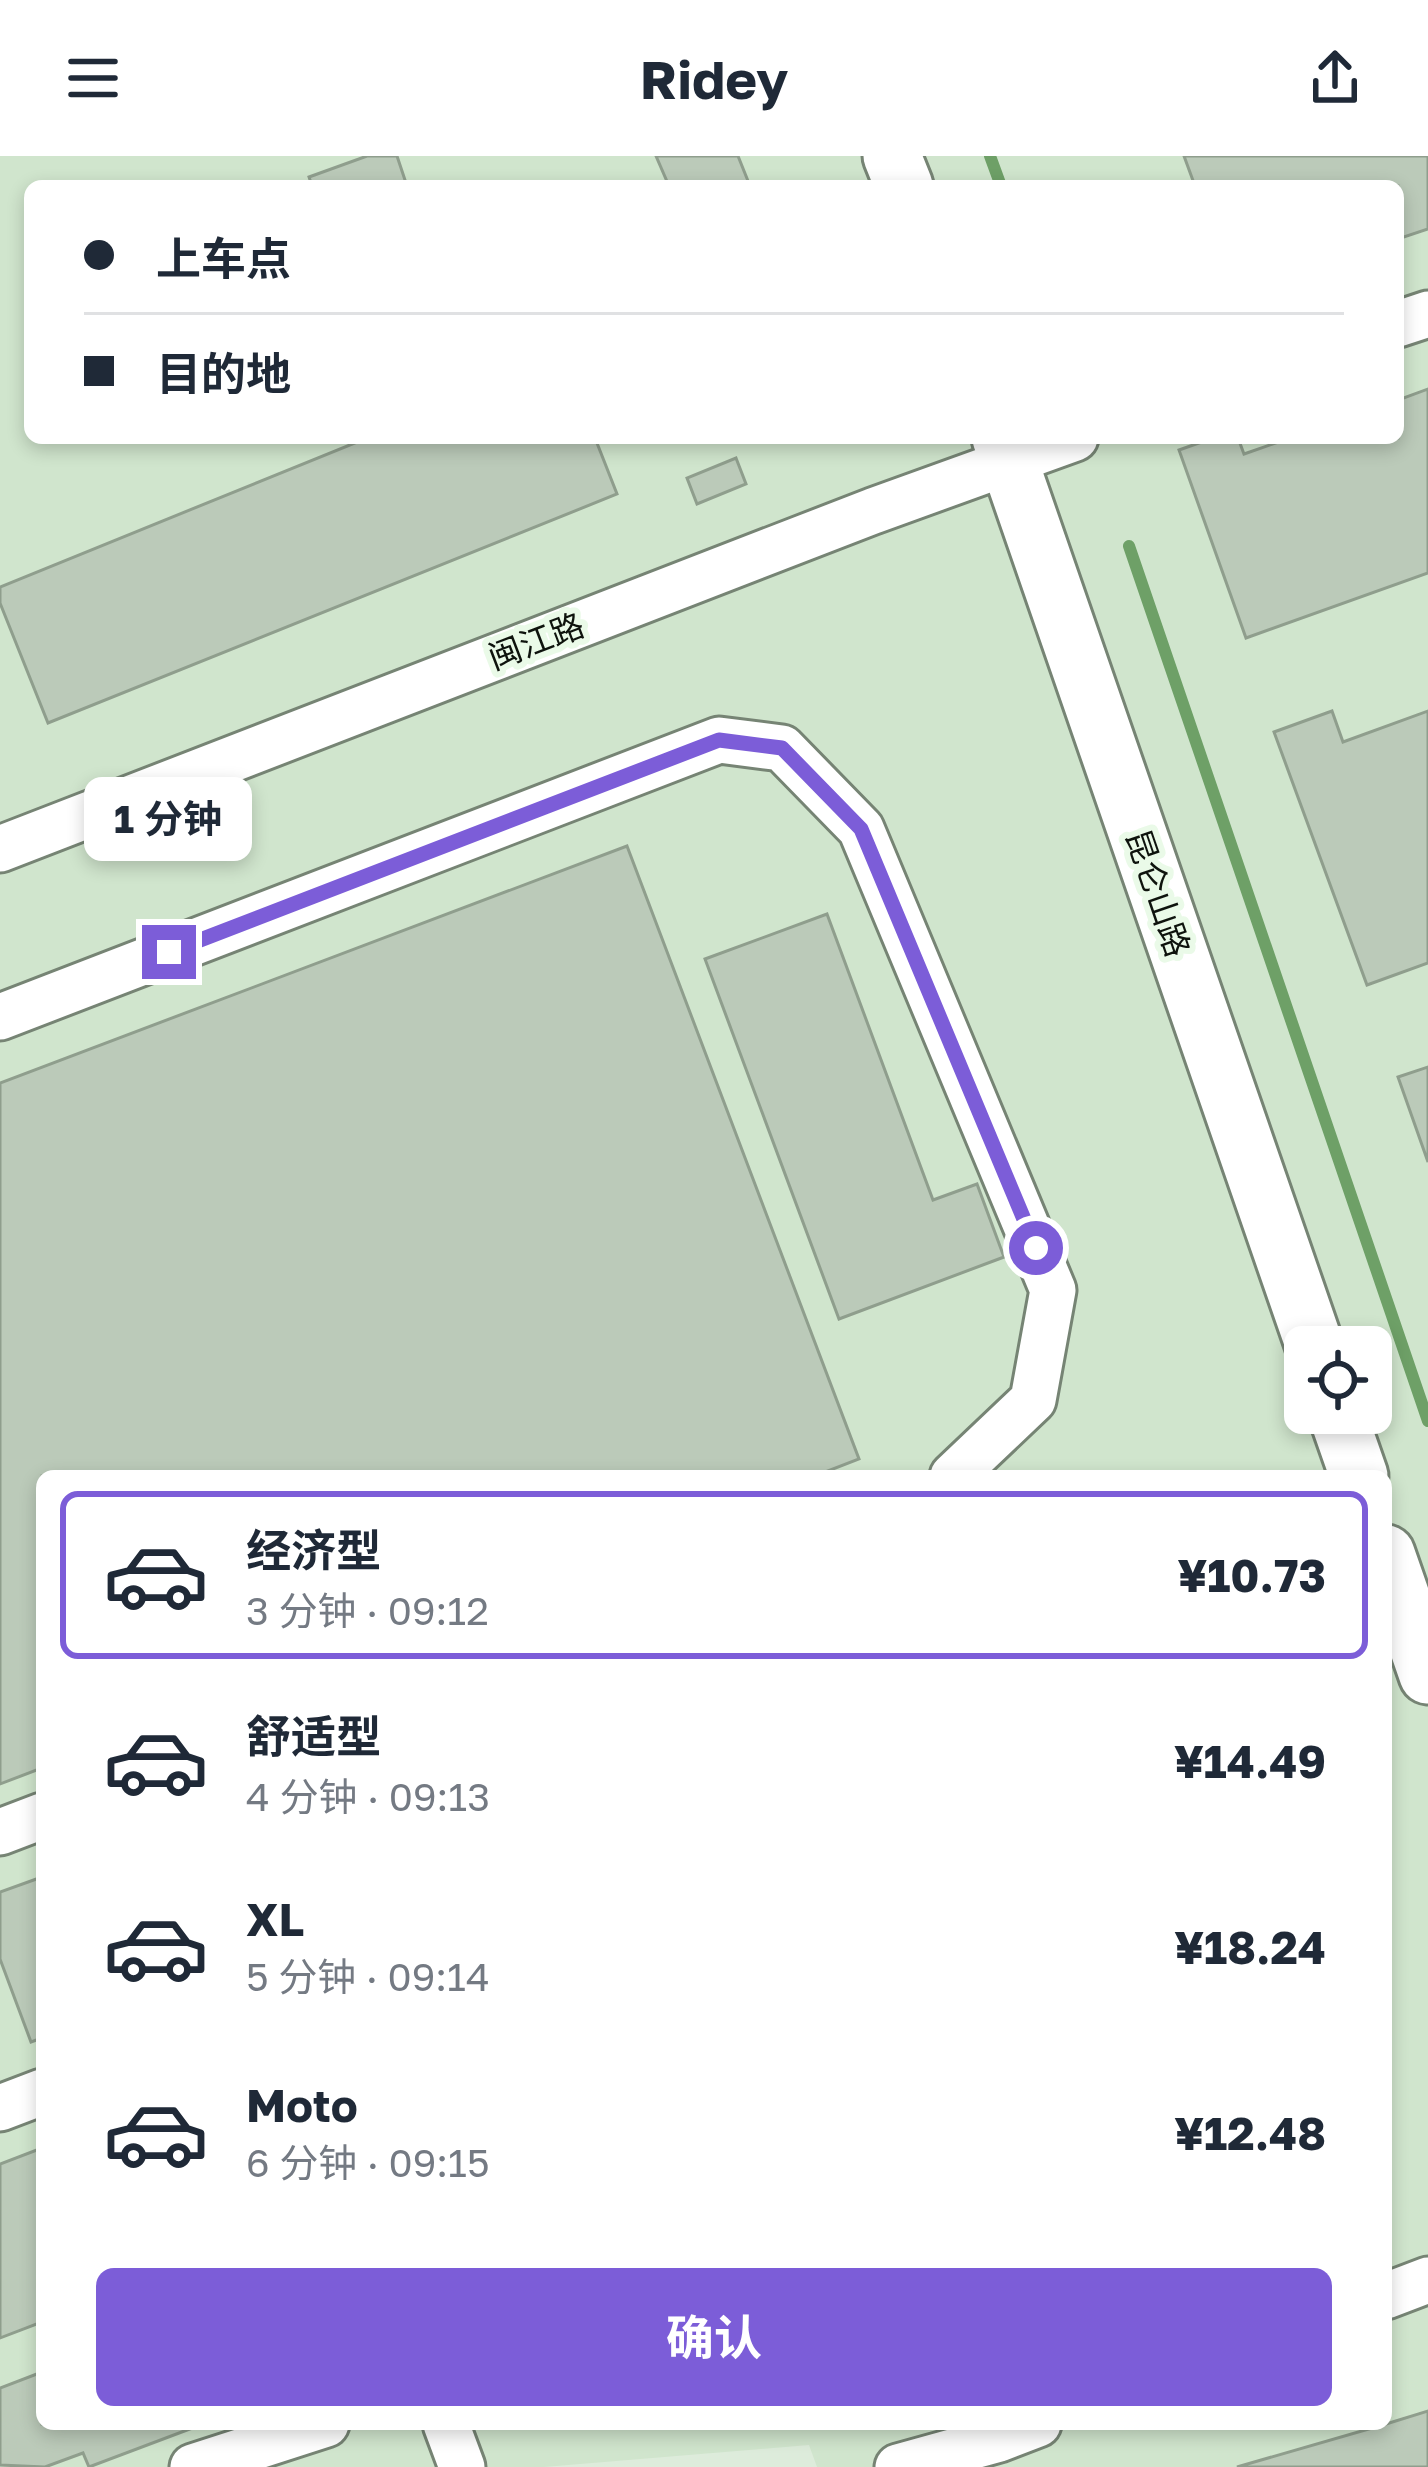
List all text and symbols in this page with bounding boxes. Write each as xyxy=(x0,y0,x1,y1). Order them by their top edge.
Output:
icon: menu xyxy=(60,45,126,111)
icon: share xyxy=(1302,45,1368,111)
text: Ridey xyxy=(640,46,788,111)
text: 上车点 xyxy=(156,231,291,285)
text: 目的地 xyxy=(156,346,291,400)
street label: 闽江路 xyxy=(483,605,589,676)
callout: 1 分钟 xyxy=(85,778,253,862)
text: 1 分钟 xyxy=(114,795,222,842)
street label: 昆仑山路 xyxy=(1119,824,1198,962)
route end xyxy=(142,925,196,979)
route start xyxy=(1009,1221,1063,1275)
map controls xyxy=(1284,1326,1392,1434)
button: locate xyxy=(1284,1326,1392,1434)
icon: car xyxy=(102,1521,210,1629)
text: 经济型 xyxy=(246,1523,381,1577)
text: ¥10.73 xyxy=(1177,1548,1326,1602)
text: 3 分钟 · 09:12 xyxy=(246,1587,489,1634)
icon: car xyxy=(102,1707,210,1815)
text: 舒适型 xyxy=(246,1709,381,1763)
text: ¥14.49 xyxy=(1174,1734,1326,1788)
text: 4 分钟 · 09:13 xyxy=(246,1773,490,1820)
text: XL xyxy=(246,1892,304,1946)
icon: car xyxy=(102,1893,210,2001)
text: ¥18.24 xyxy=(1174,1920,1326,1974)
text: 5 分钟 · 09:14 xyxy=(246,1953,490,2000)
text: Moto xyxy=(246,2078,358,2132)
icon: car xyxy=(102,2079,210,2187)
text: ¥12.48 xyxy=(1174,2106,1326,2160)
text: 6 分钟 · 09:15 xyxy=(246,2139,490,2186)
button: 确认 xyxy=(96,2268,1332,2406)

